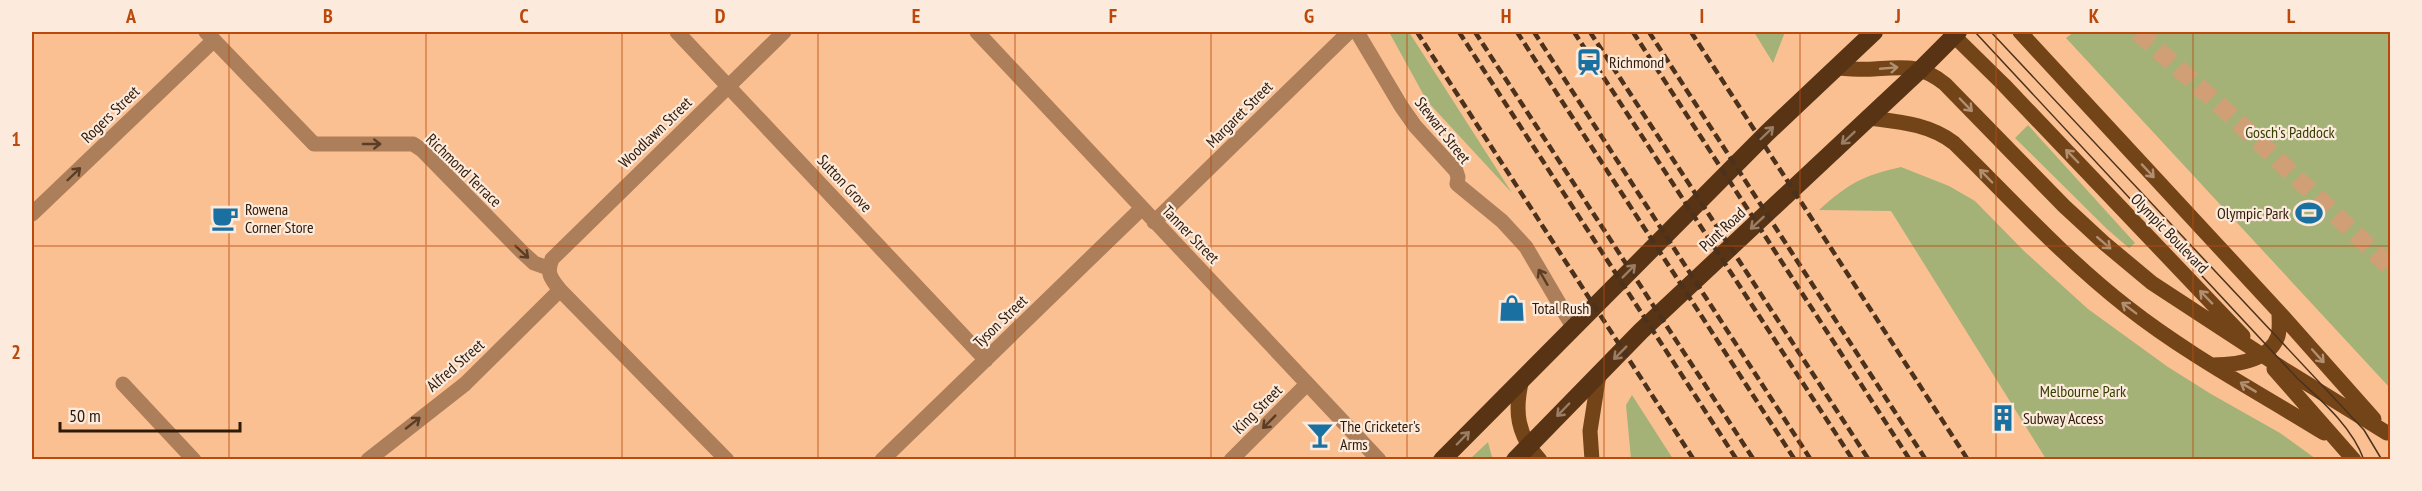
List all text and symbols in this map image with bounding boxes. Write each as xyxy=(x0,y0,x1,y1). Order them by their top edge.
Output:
text: A xyxy=(125,3,137,29)
text: B xyxy=(323,3,333,29)
text: C xyxy=(519,3,529,29)
text: D xyxy=(715,3,726,29)
text: E xyxy=(912,3,920,29)
text: F xyxy=(1109,3,1117,29)
text: G xyxy=(1304,3,1314,29)
text: H xyxy=(1501,3,1511,29)
text: I xyxy=(1700,3,1704,29)
text: J xyxy=(1894,3,1901,29)
text: K xyxy=(2089,3,2100,29)
text: L xyxy=(2287,3,2296,29)
station icon: Richmond xyxy=(1574,47,1604,77)
place label: Richmond xyxy=(1609,52,1664,72)
one-way arrow xyxy=(1879,62,1899,73)
street label: Margaret Street xyxy=(1201,76,1277,152)
street label: Rogers Street xyxy=(77,81,144,147)
street label: Woodlawn Street xyxy=(614,92,696,172)
street label: Stewart Street xyxy=(1411,93,1476,168)
one-way arrow xyxy=(1959,98,1974,113)
park label: Gosch's Paddock xyxy=(2245,122,2336,142)
text: 1 xyxy=(11,126,21,152)
one-way arrow xyxy=(1760,126,1775,141)
street label: Richmond Terrace xyxy=(422,129,506,211)
one-way arrow xyxy=(1840,131,1855,145)
one-way arrow xyxy=(362,138,382,150)
one-way arrow xyxy=(2065,149,2079,164)
street label: Sutton Grove xyxy=(813,150,877,216)
one-way arrow xyxy=(2141,164,2155,179)
one-way arrow xyxy=(66,167,81,181)
one-way arrow xyxy=(1979,168,1994,183)
street label: Olympic Boulevard xyxy=(2127,189,2213,277)
sports icon: Olympic Park xyxy=(2294,198,2324,228)
place label: Rowena Corner Store xyxy=(245,199,314,237)
street label: Tanner Street xyxy=(1158,201,1224,268)
cafe icon: Rowena Corner Store xyxy=(210,203,240,233)
street label: Punt Road xyxy=(1695,203,1749,255)
place label: Olympic Park xyxy=(2217,203,2290,223)
one-way arrow xyxy=(1750,216,1765,230)
one-way arrow xyxy=(2096,236,2111,250)
one-way arrow xyxy=(515,245,530,259)
one-way arrow xyxy=(1621,264,1636,279)
one-way arrow xyxy=(1537,269,1549,286)
street label: Tyson Street xyxy=(969,290,1032,352)
one-way arrow xyxy=(2200,290,2214,305)
shop icon: Total Rush xyxy=(1497,293,1527,323)
place label: Total Rush xyxy=(1532,298,1589,318)
one-way arrow xyxy=(2121,302,2137,315)
street label: Alfred Street xyxy=(422,334,488,395)
text: 2 xyxy=(11,339,21,365)
one-way arrow xyxy=(1613,345,1627,360)
one-way arrow xyxy=(2311,348,2325,363)
street label: King Street xyxy=(1228,380,1286,438)
one-way arrow xyxy=(2240,380,2257,392)
park label: Melbourne Park xyxy=(2040,381,2127,401)
scale bar xyxy=(60,395,240,433)
one-way arrow xyxy=(1556,403,1571,418)
building icon: Subway Access xyxy=(1988,403,2018,433)
text: 50 m xyxy=(69,404,101,427)
place label: Subway Access xyxy=(2023,408,2104,428)
one-way arrow xyxy=(1262,415,1277,429)
one-way arrow xyxy=(405,416,421,429)
place label: The Cricketer's Arms xyxy=(1340,416,1420,454)
bar icon: The Cricketer's Arms xyxy=(1305,420,1335,450)
one-way arrow xyxy=(1455,431,1470,446)

